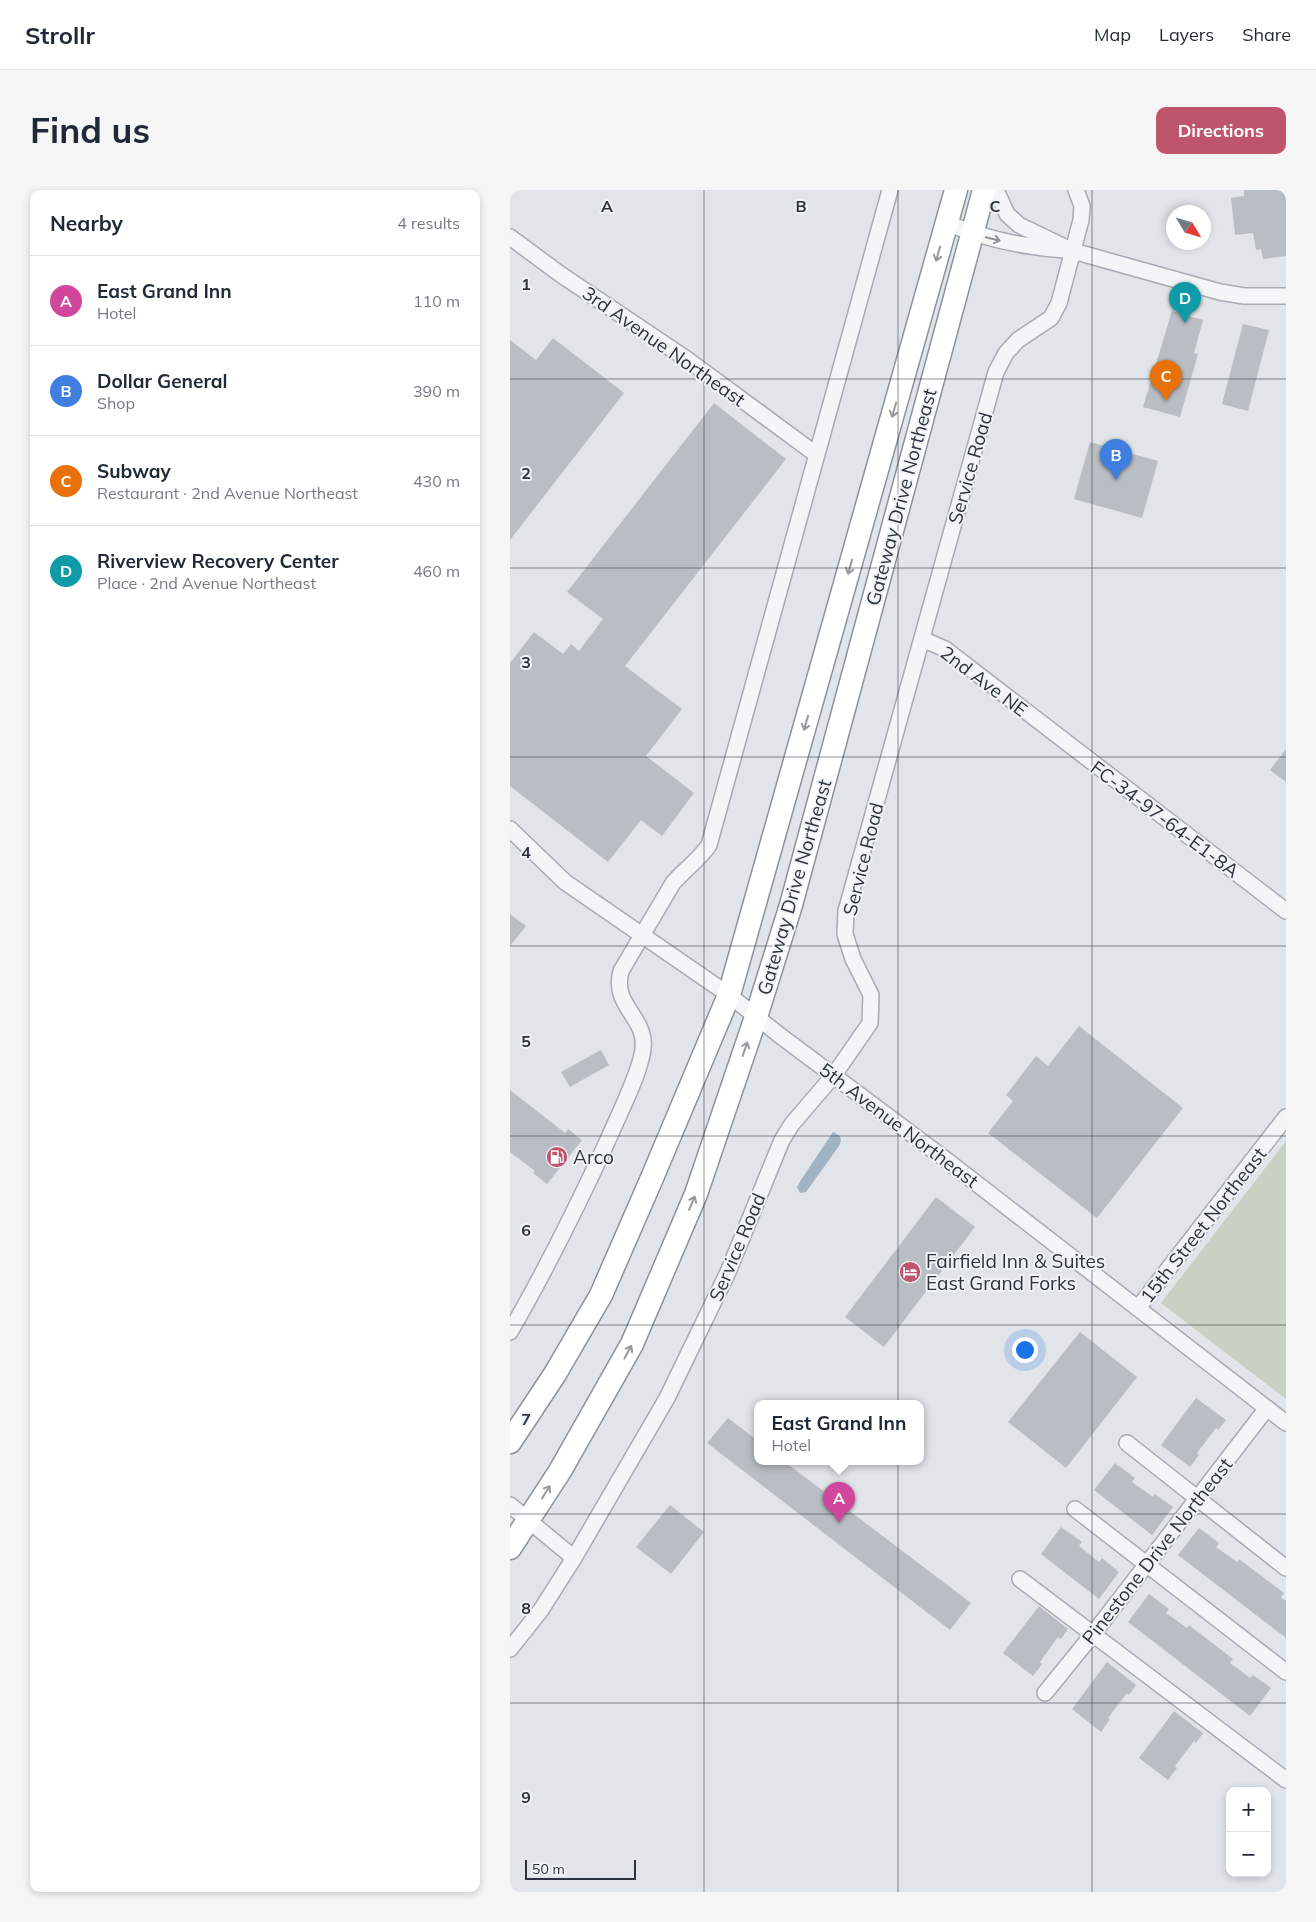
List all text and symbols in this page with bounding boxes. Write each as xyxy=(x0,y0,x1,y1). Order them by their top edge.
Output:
text: Strollr xyxy=(25,20,95,50)
text: Map xyxy=(1094,23,1131,46)
text: Layers xyxy=(1159,23,1214,46)
text: Share xyxy=(1242,23,1291,46)
button: Directions xyxy=(1156,107,1286,154)
text: Find us xyxy=(30,108,150,152)
text: A xyxy=(601,196,613,216)
text: B xyxy=(795,196,807,216)
text: C xyxy=(990,196,1001,216)
north arrow xyxy=(1166,205,1211,250)
text: Nearby xyxy=(50,210,123,236)
text: 4 results xyxy=(397,213,460,233)
one-way arrow xyxy=(984,234,1000,244)
one-way arrow xyxy=(933,245,942,261)
text: 1 xyxy=(521,274,531,294)
text: East Grand Inn xyxy=(97,279,232,303)
street label: 3rd Avenue Northeast xyxy=(578,281,750,412)
pin: D xyxy=(1169,282,1201,323)
text: A xyxy=(60,291,72,311)
text: 110 m xyxy=(413,291,460,311)
text: Hotel xyxy=(97,303,136,323)
pin: C xyxy=(1150,360,1182,401)
text: Dollar General xyxy=(97,369,228,393)
text: B xyxy=(60,381,72,401)
text: 390 m xyxy=(413,381,460,401)
street label: Gateway Drive Northeast xyxy=(860,386,942,608)
text: Shop xyxy=(97,393,135,413)
one-way arrow xyxy=(889,402,898,418)
street label: Service Road xyxy=(943,409,997,527)
pin: B xyxy=(1100,439,1132,480)
text: Subway xyxy=(97,459,171,483)
text: 2 xyxy=(521,463,531,483)
text: C xyxy=(61,471,71,491)
text: 430 m xyxy=(413,471,460,491)
text: Restaurant · 2nd Avenue Northeast xyxy=(97,483,358,503)
text: Riverview Recovery Center xyxy=(97,549,339,573)
one-way arrow xyxy=(845,558,854,574)
text: D xyxy=(60,561,72,581)
text: 460 m xyxy=(413,561,460,581)
text: Place · 2nd Avenue Northeast xyxy=(97,573,316,593)
street label: 2nd Ave NE xyxy=(936,640,1032,722)
text: 3 xyxy=(521,652,531,672)
one-way arrow xyxy=(800,715,810,731)
street label: FC-34-97-64-E1-8A xyxy=(1086,755,1244,883)
street label: Gateway Drive Northeast xyxy=(752,776,836,998)
street label: Service Road xyxy=(837,800,889,918)
text: 4 xyxy=(521,842,531,862)
text: 5 xyxy=(521,1031,531,1051)
one-way arrow xyxy=(741,1042,750,1057)
street label: 5th Avenue Northeast xyxy=(815,1057,984,1193)
street label: 15th Street Northeast xyxy=(1135,1142,1271,1308)
fuel station icon: Arco xyxy=(545,1145,569,1169)
place label: Arco xyxy=(573,1145,614,1169)
street label: Service Road xyxy=(703,1189,771,1305)
one-way arrow xyxy=(687,1196,697,1211)
text: 6 xyxy=(521,1220,531,1240)
place label: Fairfield Inn & Suites East Grand Forks xyxy=(926,1249,1105,1295)
hotel icon: Fairfield Inn & Suites East Grand Forks xyxy=(898,1260,922,1284)
your location xyxy=(1012,1337,1038,1363)
one-way arrow xyxy=(624,1345,633,1360)
popup xyxy=(754,1400,924,1465)
text: 7 xyxy=(521,1409,531,1429)
text: East Grand Inn xyxy=(772,1411,906,1435)
text: Hotel xyxy=(772,1435,811,1455)
street label: Pinestone Drive Northeast xyxy=(1077,1453,1238,1649)
pin: A xyxy=(823,1482,855,1523)
one-way arrow xyxy=(542,1486,552,1500)
text: 8 xyxy=(521,1598,531,1618)
text: 9 xyxy=(521,1787,531,1807)
map controls xyxy=(1226,1787,1271,1877)
button: + xyxy=(1226,1787,1271,1832)
button: − xyxy=(1226,1832,1271,1877)
scale bar xyxy=(525,1857,636,1880)
text: 50 m xyxy=(532,1860,565,1878)

